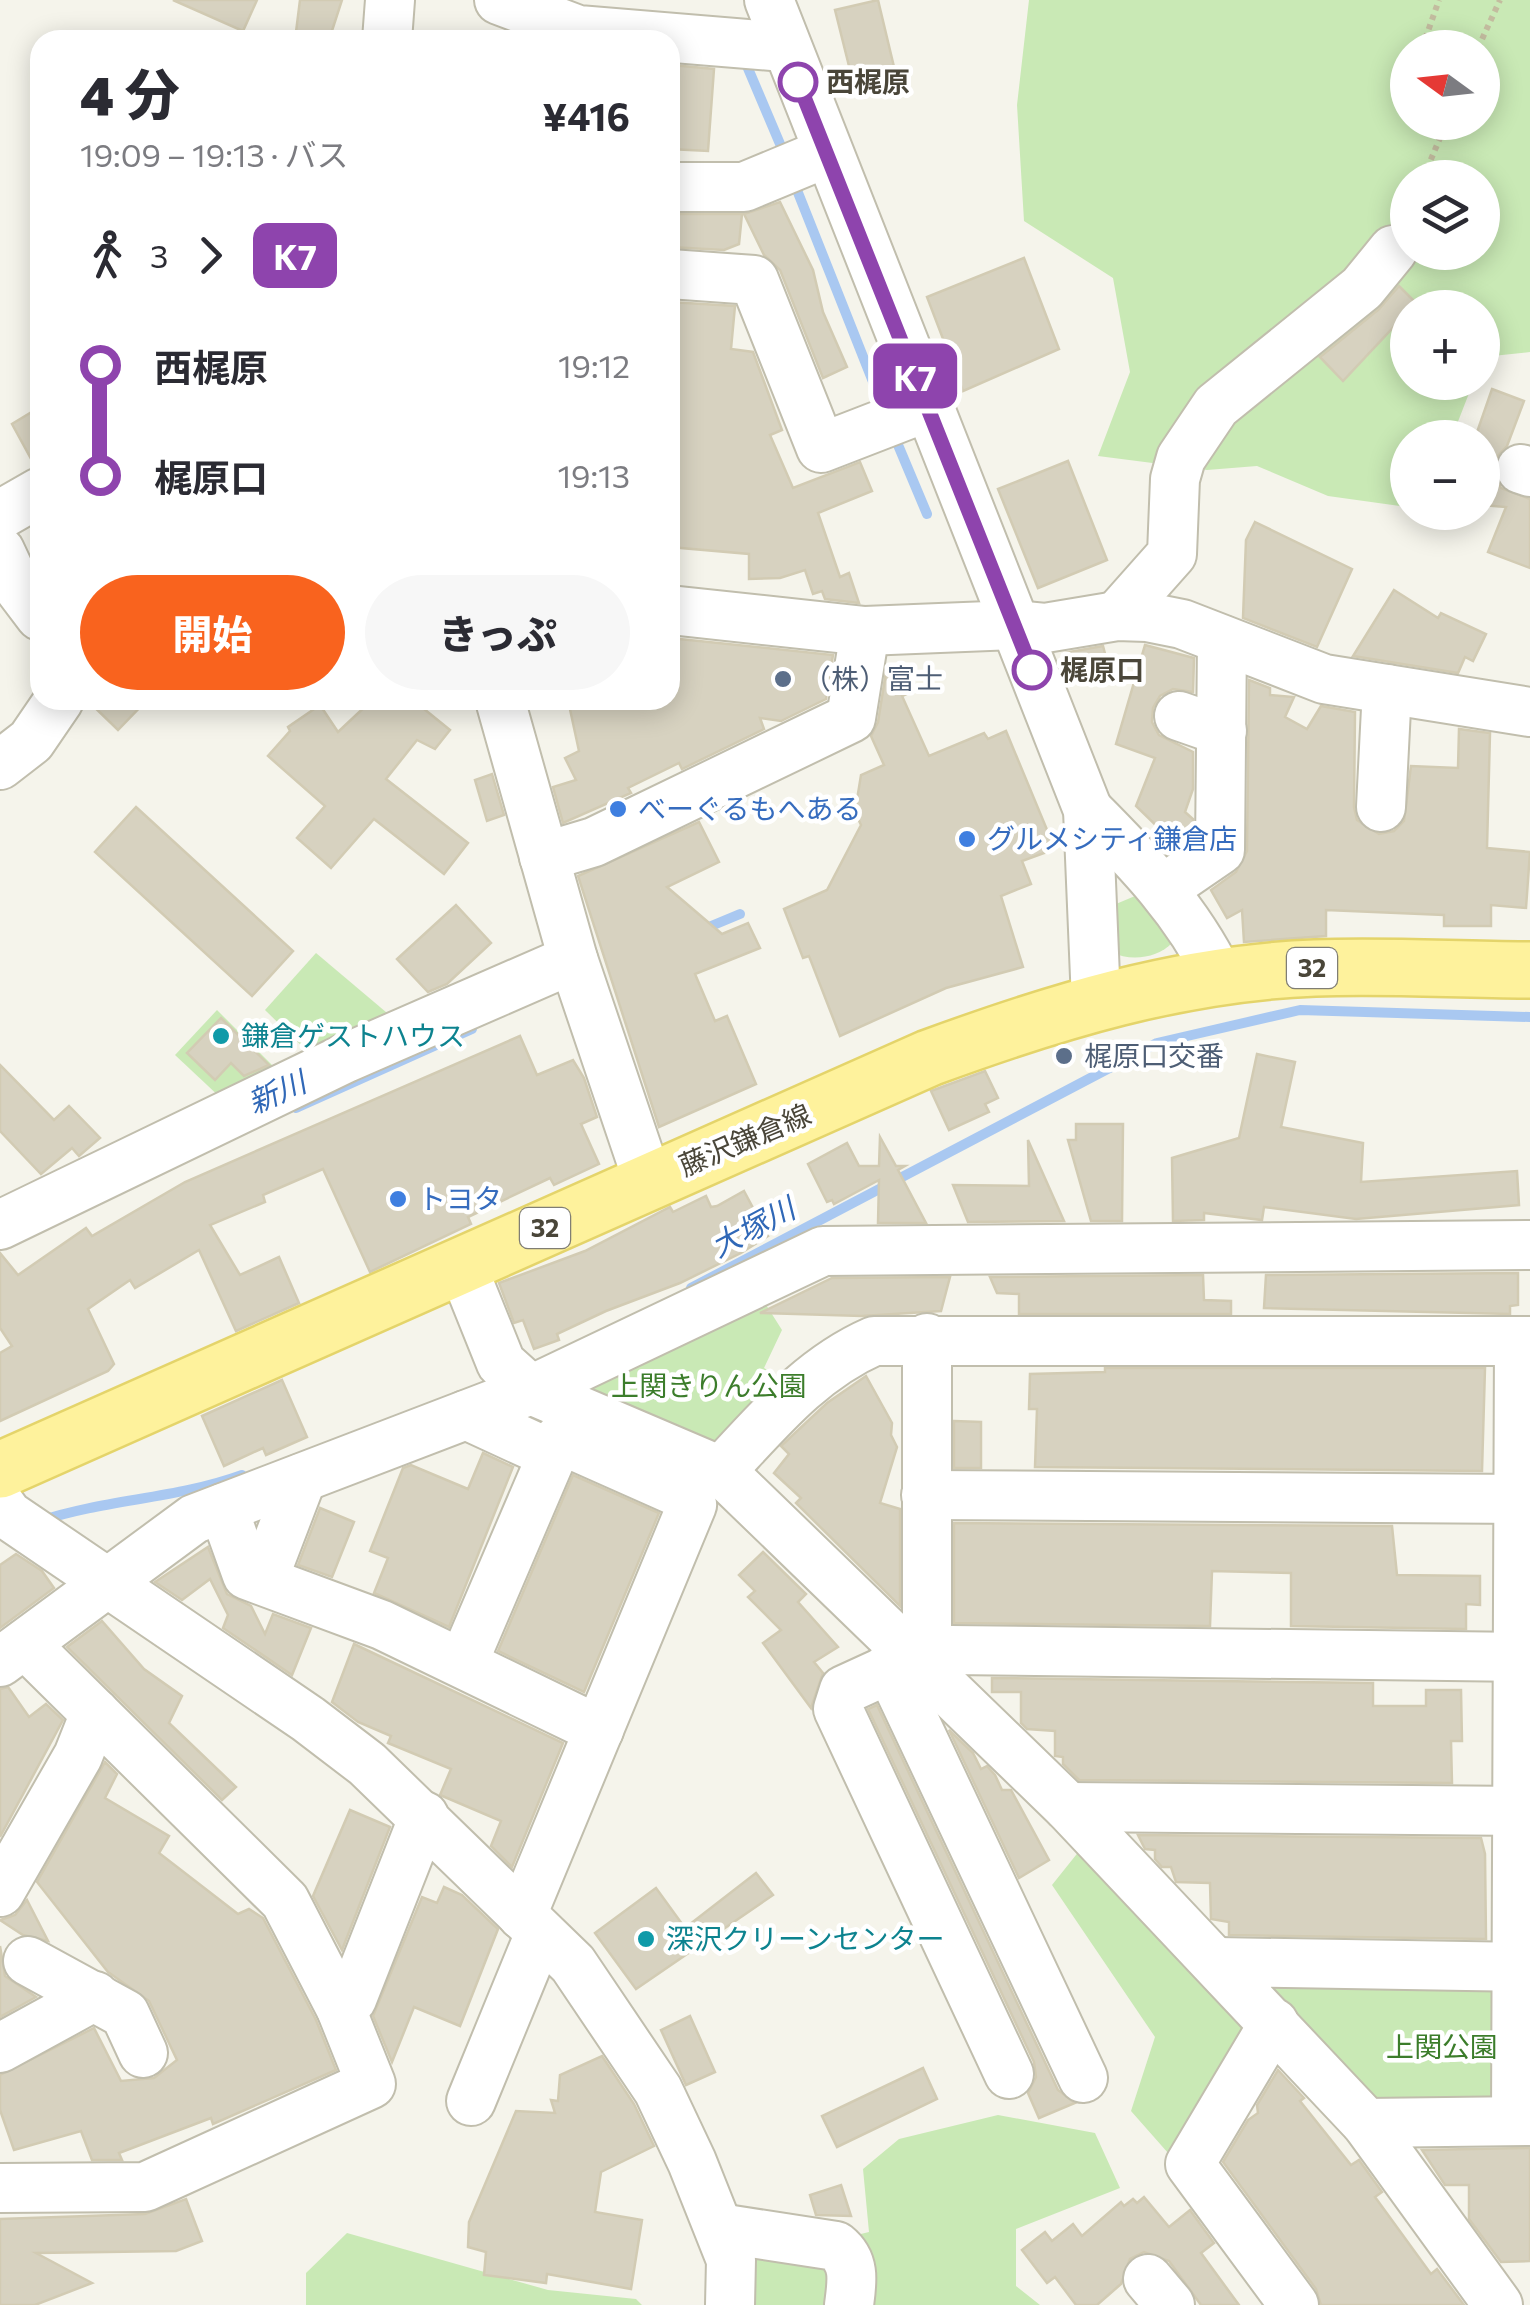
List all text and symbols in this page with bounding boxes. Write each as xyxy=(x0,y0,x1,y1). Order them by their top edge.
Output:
north arrow xyxy=(1390,30,1500,140)
map controls xyxy=(1390,30,1500,530)
text: 4 分 xyxy=(80,59,180,126)
marker: 西梶原 xyxy=(779,63,817,101)
place label: 西梶原 xyxy=(826,64,910,98)
text: ¥416 xyxy=(542,92,630,139)
text: 19:09 – 19:13 · バス xyxy=(80,134,348,174)
button: layers xyxy=(1390,160,1500,270)
icon: walk xyxy=(80,228,135,283)
icon: forward xyxy=(183,228,238,283)
text: K7 xyxy=(273,234,317,277)
text: 3 xyxy=(150,235,168,275)
button: + xyxy=(1390,290,1500,400)
text: 西梶原 xyxy=(154,343,268,390)
line badge: K7 xyxy=(870,344,960,408)
text: 19:12 xyxy=(558,345,630,385)
text: K7 xyxy=(893,355,937,398)
button: − xyxy=(1390,420,1500,530)
text: 梶原口 xyxy=(154,453,268,500)
text: 19:13 xyxy=(557,455,630,495)
button: 開始 xyxy=(80,575,345,690)
button: きっぷ xyxy=(365,575,630,690)
marker: 梶原口 xyxy=(1013,651,1051,689)
place label: 梶原口 xyxy=(1060,652,1144,686)
place label: （株）富士 xyxy=(803,661,943,695)
marker: （株）富士 xyxy=(772,668,794,690)
place label: べーぐるもへある xyxy=(638,791,861,825)
marker: べーぐるもへある xyxy=(607,798,629,820)
place label: グルメシティ鎌倉店 xyxy=(987,821,1237,855)
marker: グルメシティ鎌倉店 xyxy=(956,828,978,850)
road number: 32 xyxy=(1287,948,1337,988)
place label: 鎌倉ゲストハウス xyxy=(241,1018,465,1052)
marker: 鎌倉ゲストハウス xyxy=(210,1025,232,1047)
place label: 梶原口交番 xyxy=(1084,1038,1224,1072)
marker: 梶原口交番 xyxy=(1053,1045,1075,1067)
water label: 新川 xyxy=(241,1060,314,1120)
street label: 藤沢鎌倉線 xyxy=(674,1096,816,1182)
place label: トヨタ xyxy=(418,1181,502,1215)
water label: 大塚川 xyxy=(703,1187,803,1263)
marker: トヨタ xyxy=(387,1188,409,1210)
road number: 32 xyxy=(520,1208,570,1248)
park label: 上関きりん公園 xyxy=(611,1368,807,1402)
place label: 深沢クリーンセンター xyxy=(666,1921,945,1955)
marker: 深沢クリーンセンター xyxy=(635,1928,657,1950)
park label: 上関公園 xyxy=(1386,2029,1498,2063)

